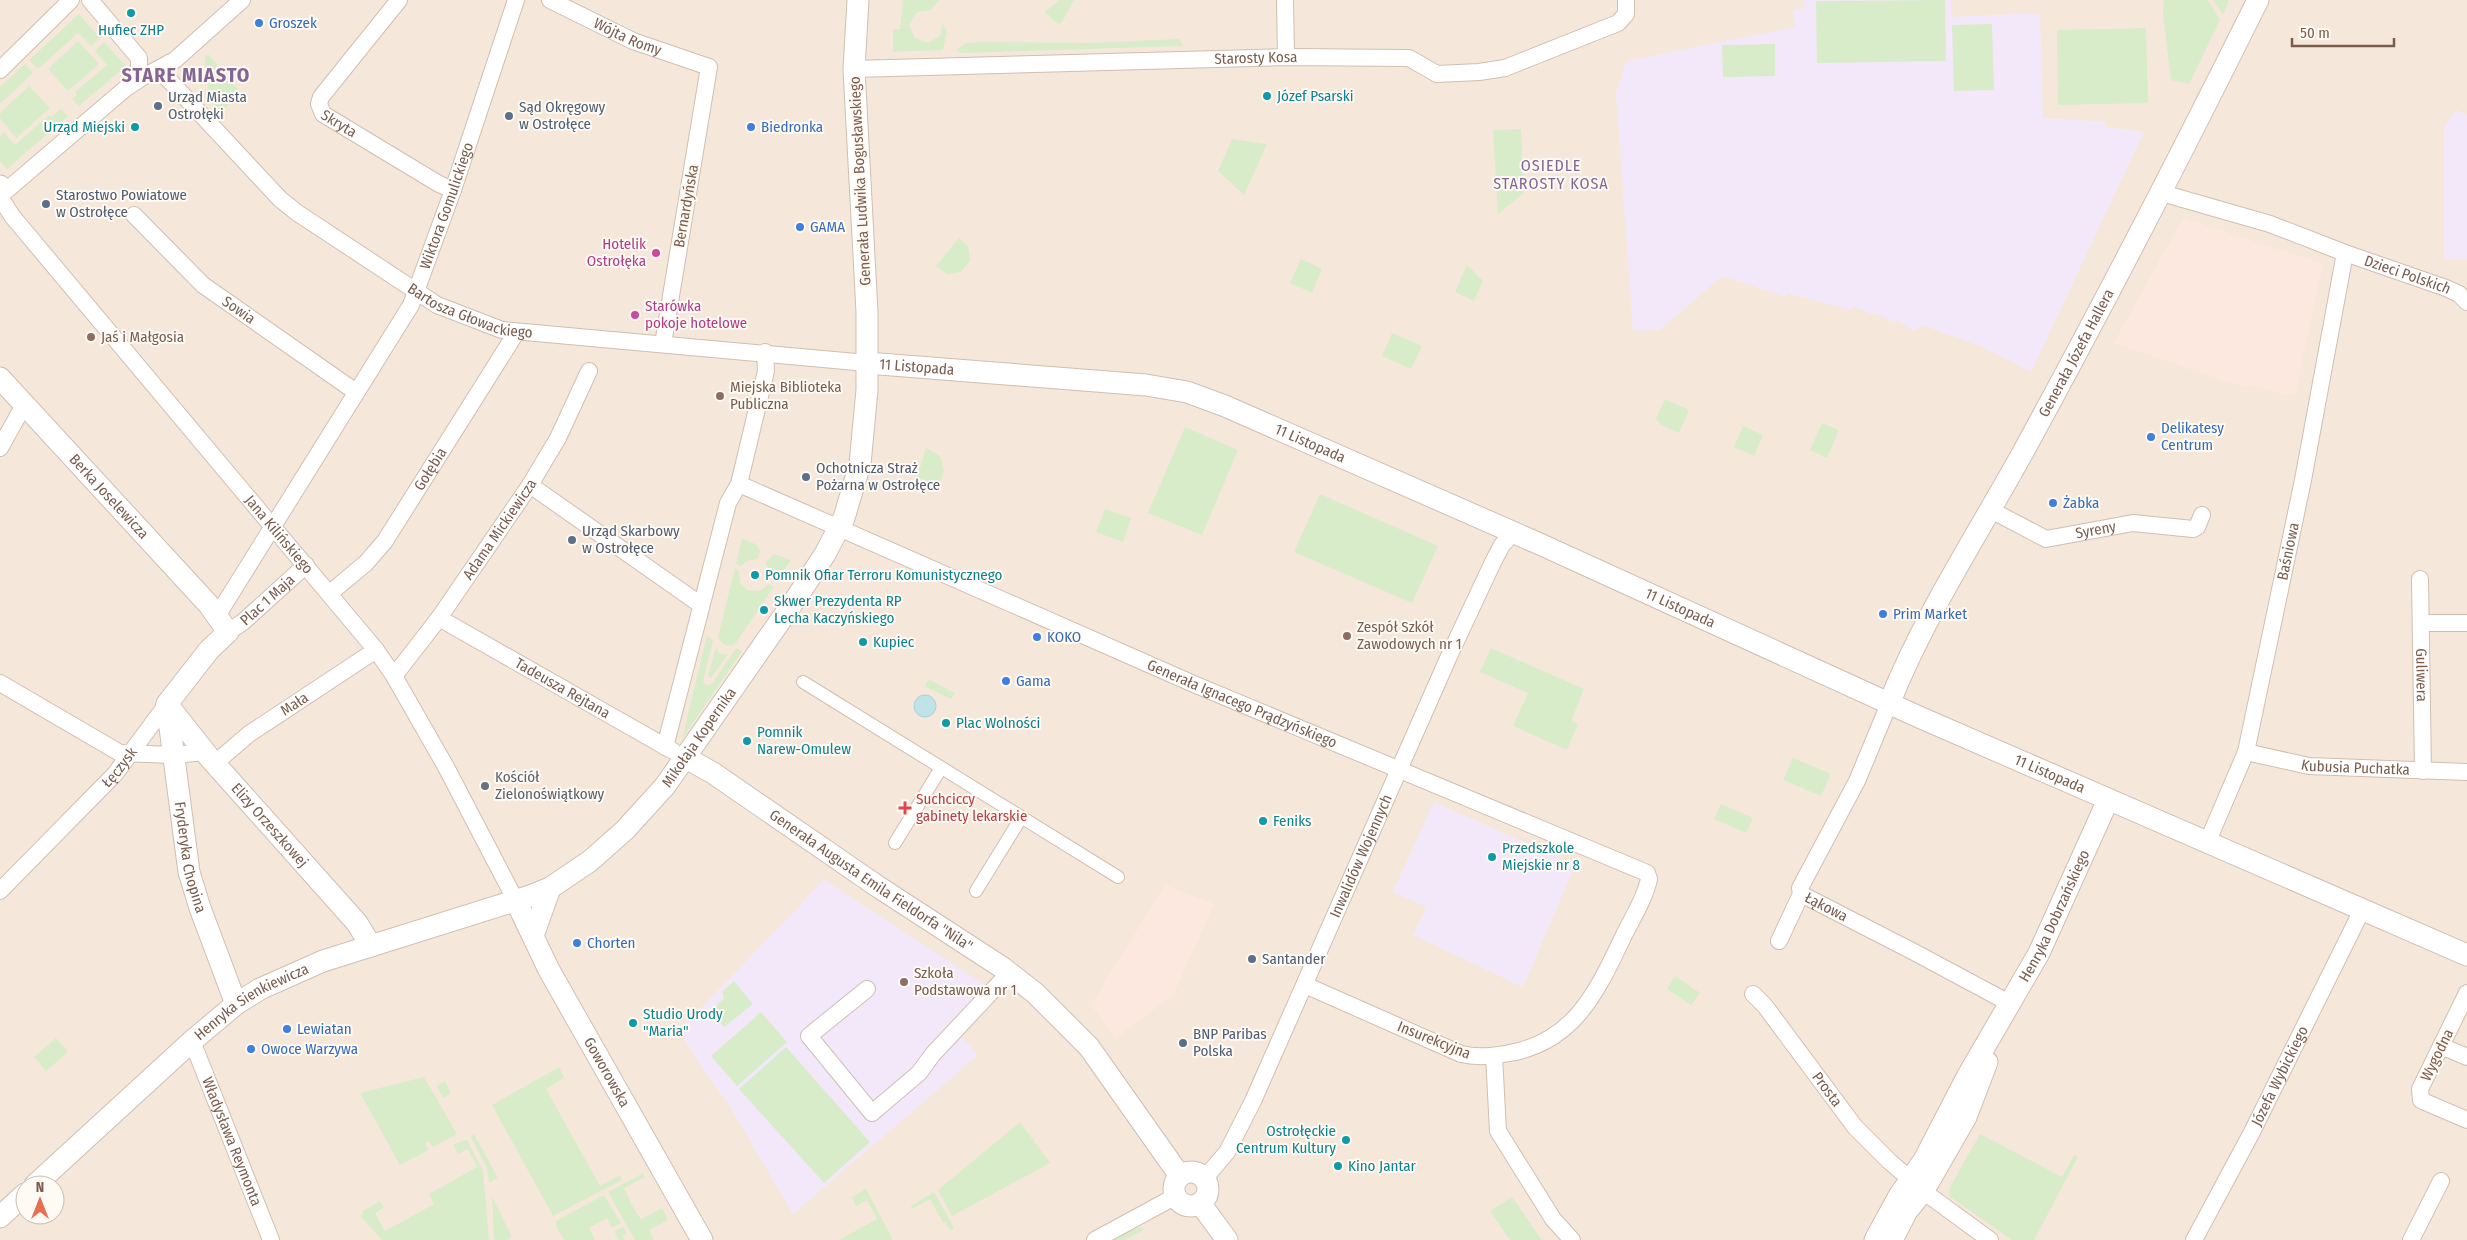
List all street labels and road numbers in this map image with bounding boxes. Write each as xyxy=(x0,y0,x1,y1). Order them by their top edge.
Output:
street label: Wójta Romy xyxy=(591,14,664,59)
street label: Starosty Kosa xyxy=(1214,48,1297,68)
street label: Generała Ludwika Bogusławskiego xyxy=(846,76,874,286)
street label: Skryta xyxy=(318,106,360,141)
street label: Wiktora Gomulickiego xyxy=(416,140,477,272)
street label: Bernardyńska xyxy=(670,163,702,249)
street label: Dzieci Polskich xyxy=(2362,251,2454,298)
street label: Bartosza Głowackiego xyxy=(404,279,533,342)
street label: Generała Józefa Hallera xyxy=(2035,286,2118,420)
street label: Sowia xyxy=(219,292,259,328)
street label: 11 Listopada xyxy=(879,355,955,379)
street label: 11 Listopada xyxy=(1272,420,1348,467)
street label: Gołębia xyxy=(410,444,451,494)
street label: Berka Joselewicza xyxy=(66,450,153,543)
street label: Adama Mickiewicza xyxy=(459,476,541,583)
street label: Jana Kilińskiego xyxy=(241,491,317,577)
street label: Syreny xyxy=(2074,517,2118,542)
street label: Baśniowa xyxy=(2273,521,2303,582)
street label: Plac 1 Maja xyxy=(236,571,298,629)
street label: 11 Listopada xyxy=(1642,584,1718,632)
street label: Guliwera xyxy=(2412,648,2431,702)
street label: Tadeusza Rejtana xyxy=(512,654,613,722)
street label: Generała Ignacego Prądzyńskiego xyxy=(1144,656,1340,752)
street label: Mikołaja Kopernika xyxy=(658,684,740,791)
street label: Mała xyxy=(277,688,312,720)
street label: Łęczysk xyxy=(98,744,141,791)
street label: 11 Listopada xyxy=(2012,751,2088,797)
street label: Kubusia Puchatka xyxy=(2299,756,2410,779)
street label: Elizy Orzeszkowej xyxy=(228,779,312,871)
street label: Inwalidów Wojennych xyxy=(1326,792,1396,920)
street label: Fryderyka Chopina xyxy=(171,800,210,915)
street label: Generała Augusta Emila Fieldorfa "Nila" xyxy=(766,806,976,955)
street label: Henryka Dobrzańskiego xyxy=(2015,847,2093,985)
street label: Łąkowa xyxy=(1802,888,1851,925)
street label: Henryka Sienkiewicza xyxy=(191,960,311,1044)
street label: Insurekcyjna xyxy=(1395,1017,1473,1063)
street label: Józefa Wybickiego xyxy=(2247,1023,2312,1129)
street label: Wygodna xyxy=(2417,1026,2457,1084)
street label: Goworowska xyxy=(580,1034,634,1110)
street label: Prosta xyxy=(1808,1069,1846,1110)
street label: Władysława Reymonta xyxy=(198,1074,266,1209)

